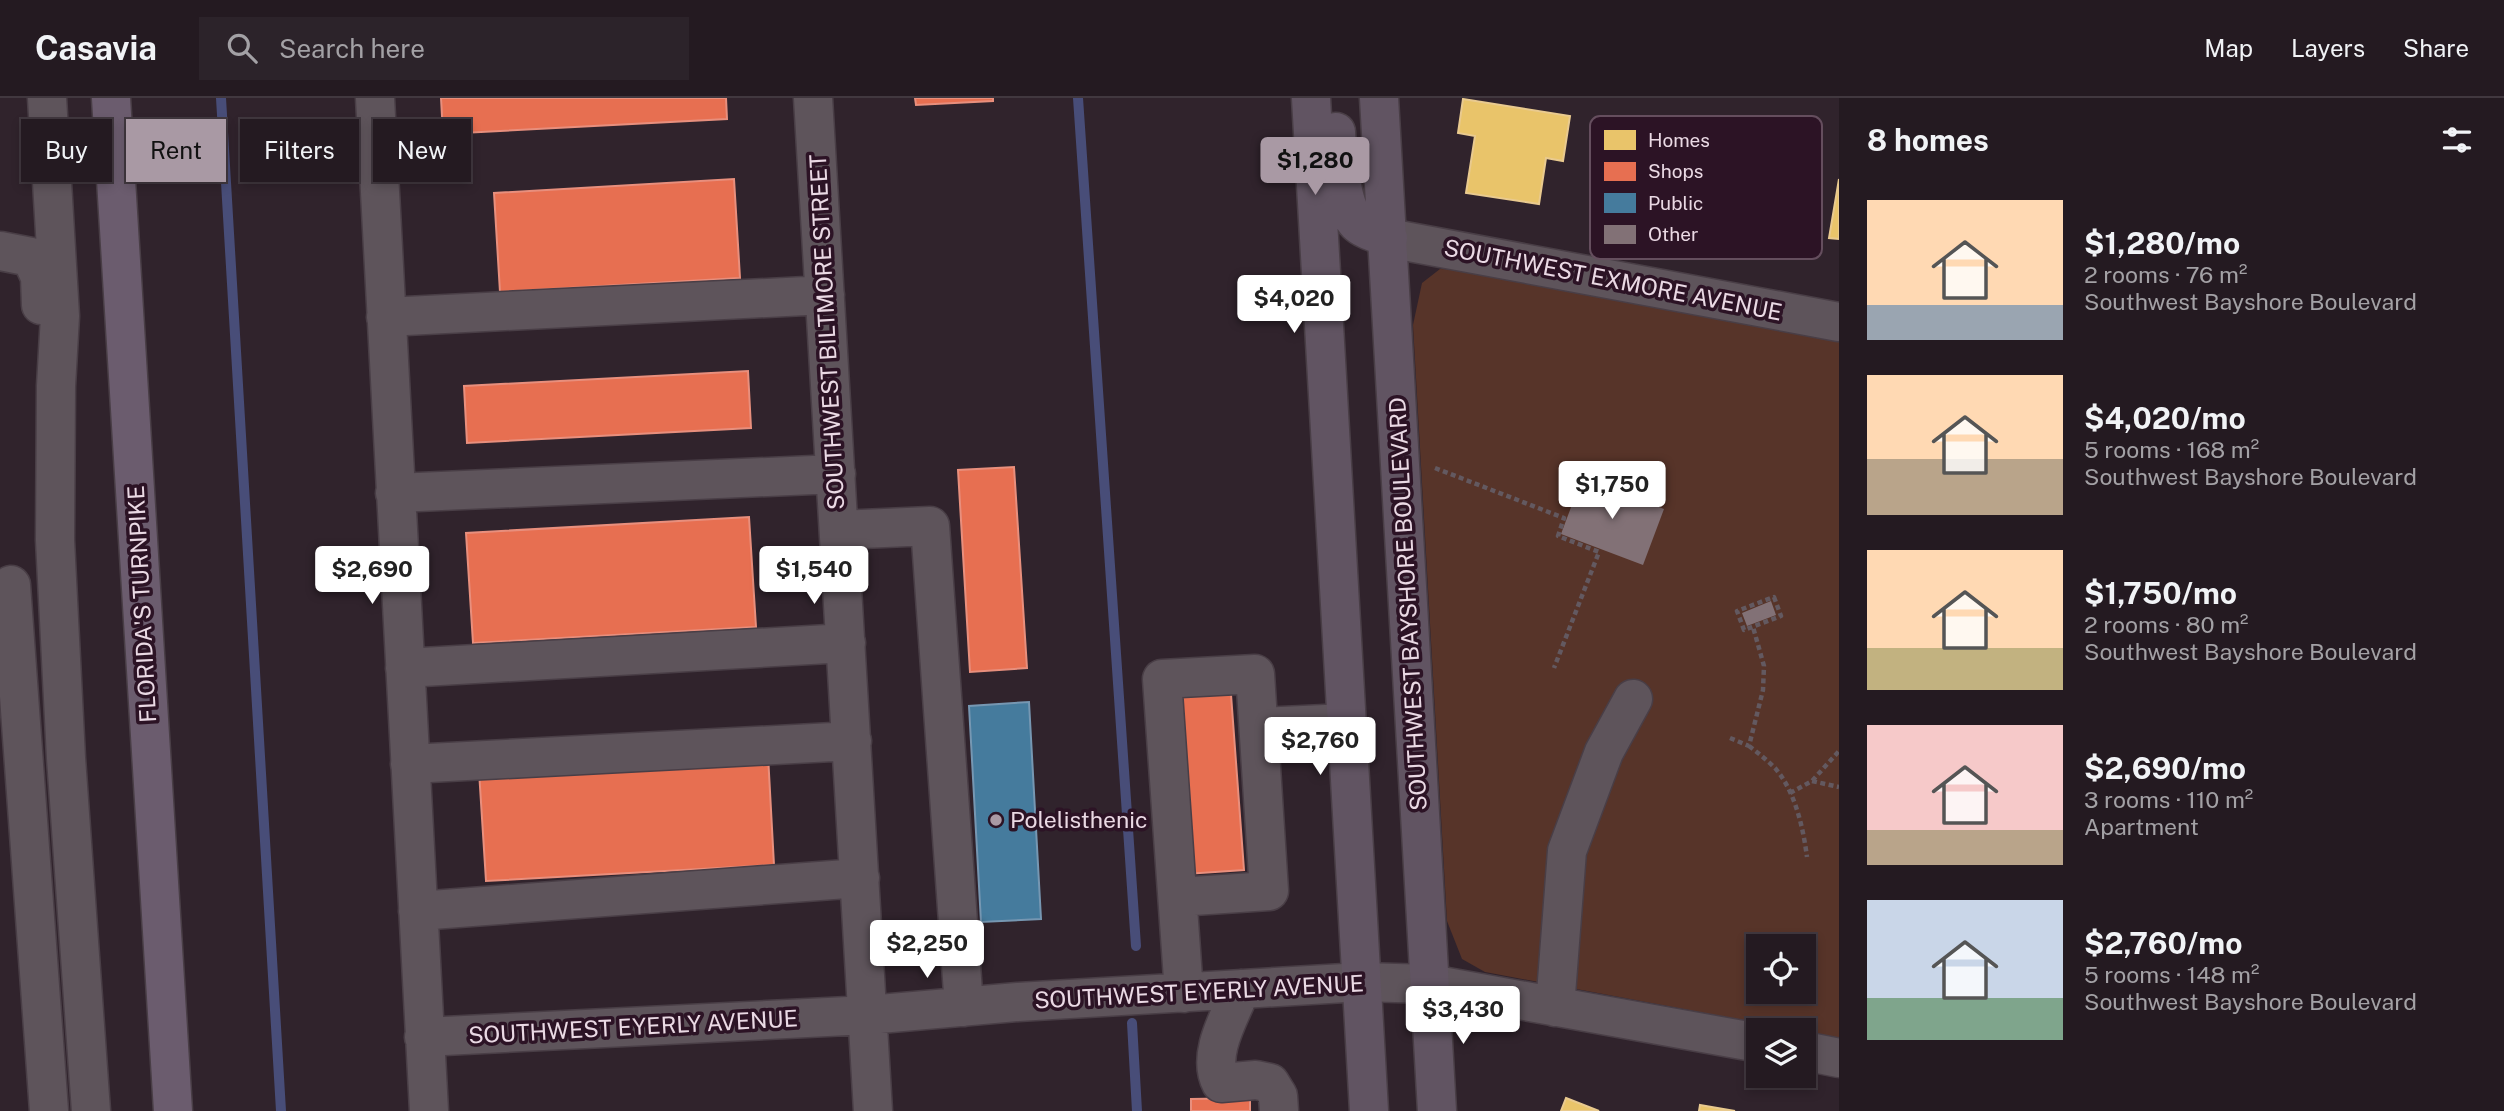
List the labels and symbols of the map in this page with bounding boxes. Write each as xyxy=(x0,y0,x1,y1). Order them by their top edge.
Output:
legend xyxy=(1590,116,1822,259)
text: Homes xyxy=(1648,129,1710,151)
pin: $1,280 xyxy=(1258,138,1372,197)
street label: SOUTHWEST BILTMORE STREET xyxy=(804,153,849,511)
text: Shops xyxy=(1648,160,1703,182)
text: Public xyxy=(1648,192,1703,214)
text: Other xyxy=(1648,223,1698,245)
street label: SOUTHWEST EXMORE AVENUE xyxy=(1442,233,1785,326)
pin: $4,020 xyxy=(1237,275,1351,335)
street label: SOUTHWEST BAYSHORE BOULEVARD xyxy=(1383,397,1432,812)
pin: $1,750 xyxy=(1555,462,1669,521)
street label: FLORIDA'S TURNPIKE xyxy=(122,485,161,723)
pin: $2,690 xyxy=(315,546,429,606)
pin: $1,540 xyxy=(757,546,871,606)
pin: $2,760 xyxy=(1263,718,1377,777)
place label: Polelisthenic xyxy=(1010,806,1148,833)
marker: Polelisthenic xyxy=(988,812,1004,828)
pin: $2,250 xyxy=(870,920,984,980)
street label: SOUTHWEST EYERLY AVENUE xyxy=(1034,969,1364,1014)
pin: $3,430 xyxy=(1406,986,1520,1046)
street label: SOUTHWEST EYERLY AVENUE xyxy=(468,1004,798,1049)

